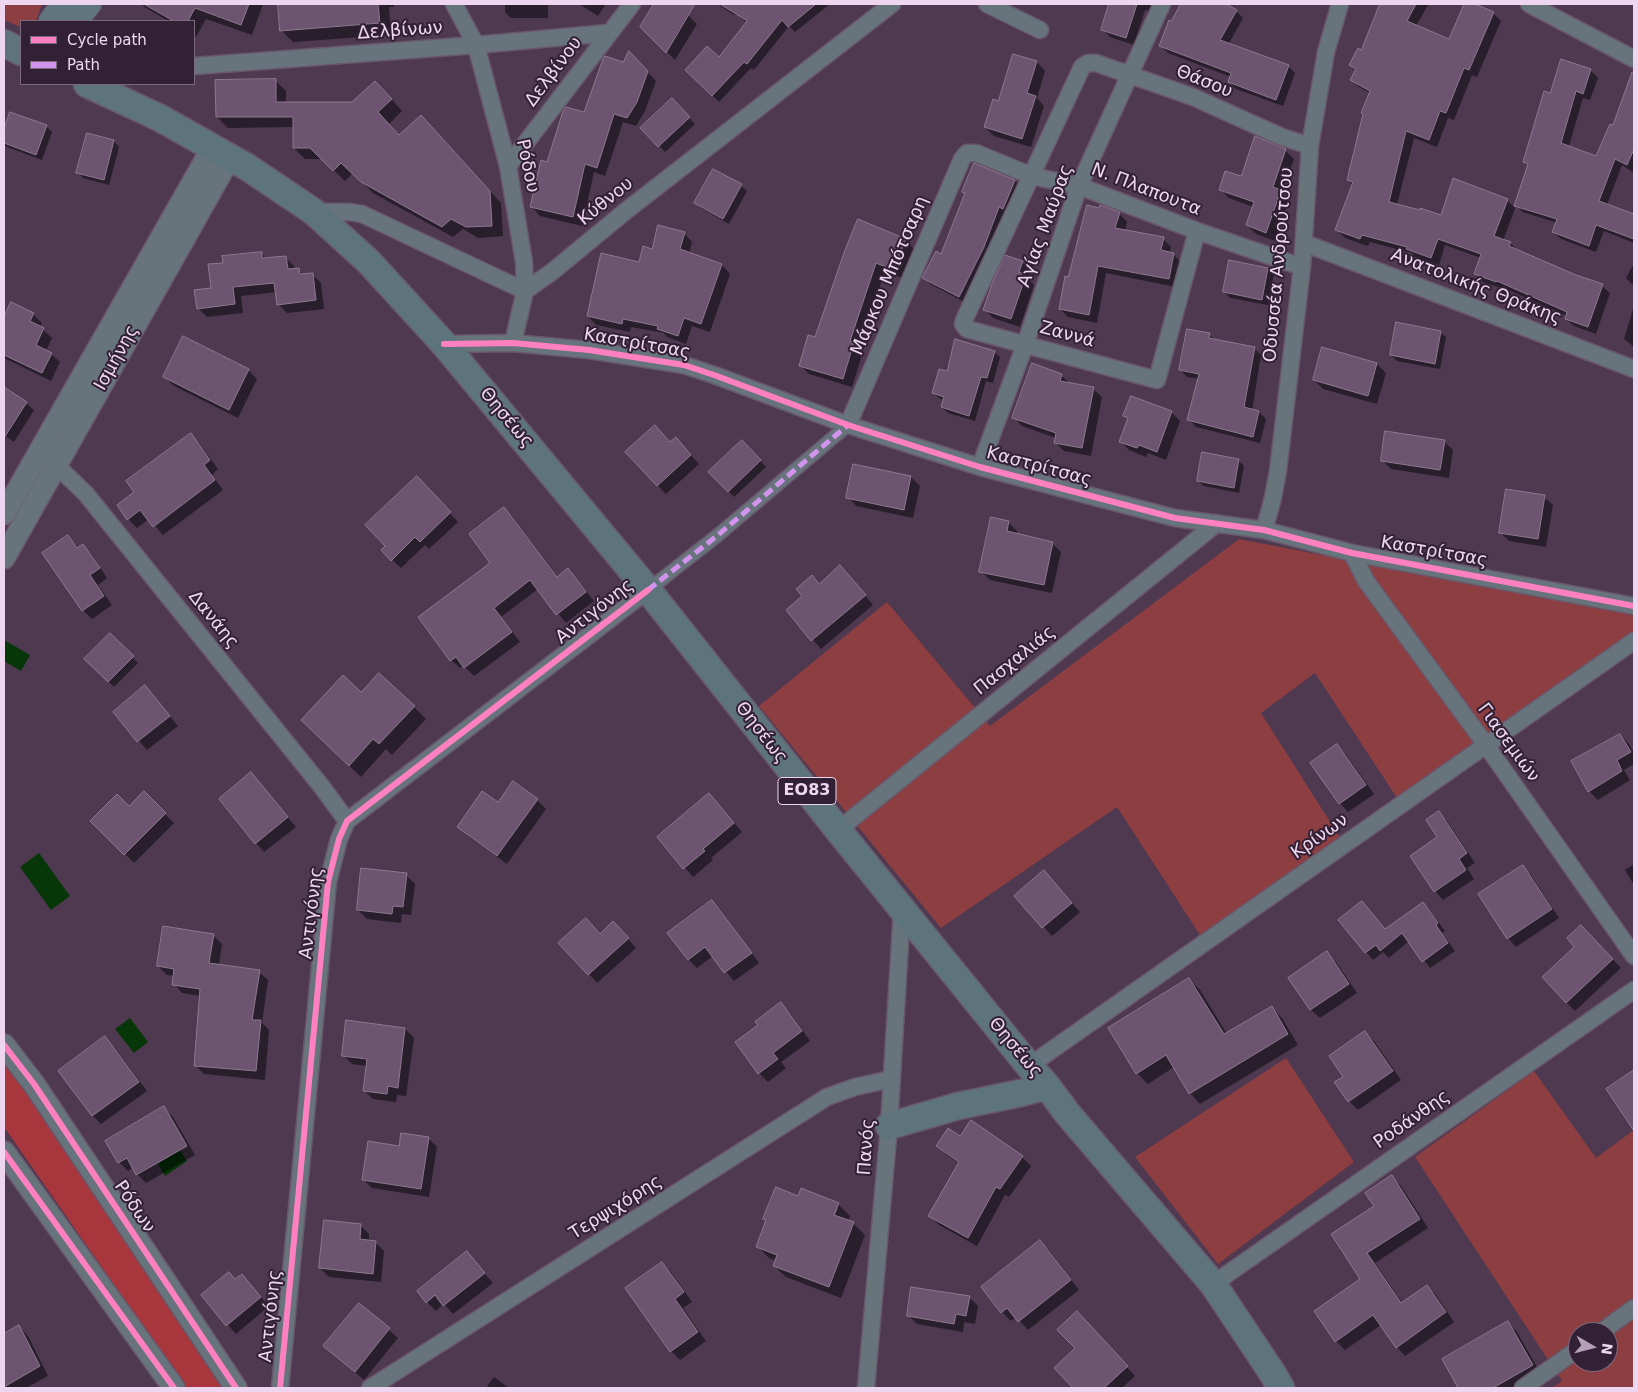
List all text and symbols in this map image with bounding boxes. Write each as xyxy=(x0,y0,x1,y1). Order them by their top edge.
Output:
street label: Δελβίνων xyxy=(357,17,443,45)
legend xyxy=(20,20,195,85)
text: Cycle path xyxy=(67,31,147,49)
street label: Δελβίνου xyxy=(521,33,587,111)
text: Path xyxy=(67,56,100,74)
street label: Θάσου xyxy=(1173,61,1235,103)
street label: Ρόδου xyxy=(511,137,543,195)
street label: Ν. Πλαπουτα xyxy=(1088,159,1204,221)
street label: Αγίας Μαύρας xyxy=(1014,162,1078,290)
street label: Οδυσσέα Ανδρούτσου xyxy=(1260,167,1298,363)
street label: Κύθνου xyxy=(574,173,638,231)
street label: Μάρκου Μπότσαρη xyxy=(847,193,933,359)
street label: Ανατολικής Θράκης xyxy=(1388,244,1564,330)
street label: Ζαννά xyxy=(1037,317,1097,353)
street label: Ισμήνης xyxy=(90,321,144,395)
street label: Καστρίτσας xyxy=(582,324,692,364)
street label: Θησέως xyxy=(474,383,538,453)
street label: Καστρίτσας xyxy=(984,443,1094,491)
street label: Καστρίτσας xyxy=(1379,532,1489,572)
street label: Αντιγόνης xyxy=(552,575,638,649)
street label: Δανάης xyxy=(183,587,243,653)
street label: Πασχαλιάς xyxy=(970,622,1060,700)
street label: Θησέως xyxy=(730,698,792,768)
street label: Γιασεμιών xyxy=(1472,700,1544,786)
road number: ΕΟ83 xyxy=(778,778,836,804)
street label: Κρίνων xyxy=(1287,810,1353,864)
street label: Αντιγόνης xyxy=(296,866,328,960)
street label: Θησέως xyxy=(983,1013,1047,1083)
street label: Ροδάνθης xyxy=(1370,1086,1454,1154)
street label: Πανός xyxy=(854,1118,880,1176)
street label: Τερψιχόρης xyxy=(566,1171,666,1245)
street label: Ρόδων xyxy=(109,1177,159,1237)
street label: Αντιγόνης xyxy=(255,1269,287,1363)
north arrow xyxy=(1568,1322,1618,1372)
text: N xyxy=(1598,1342,1616,1356)

